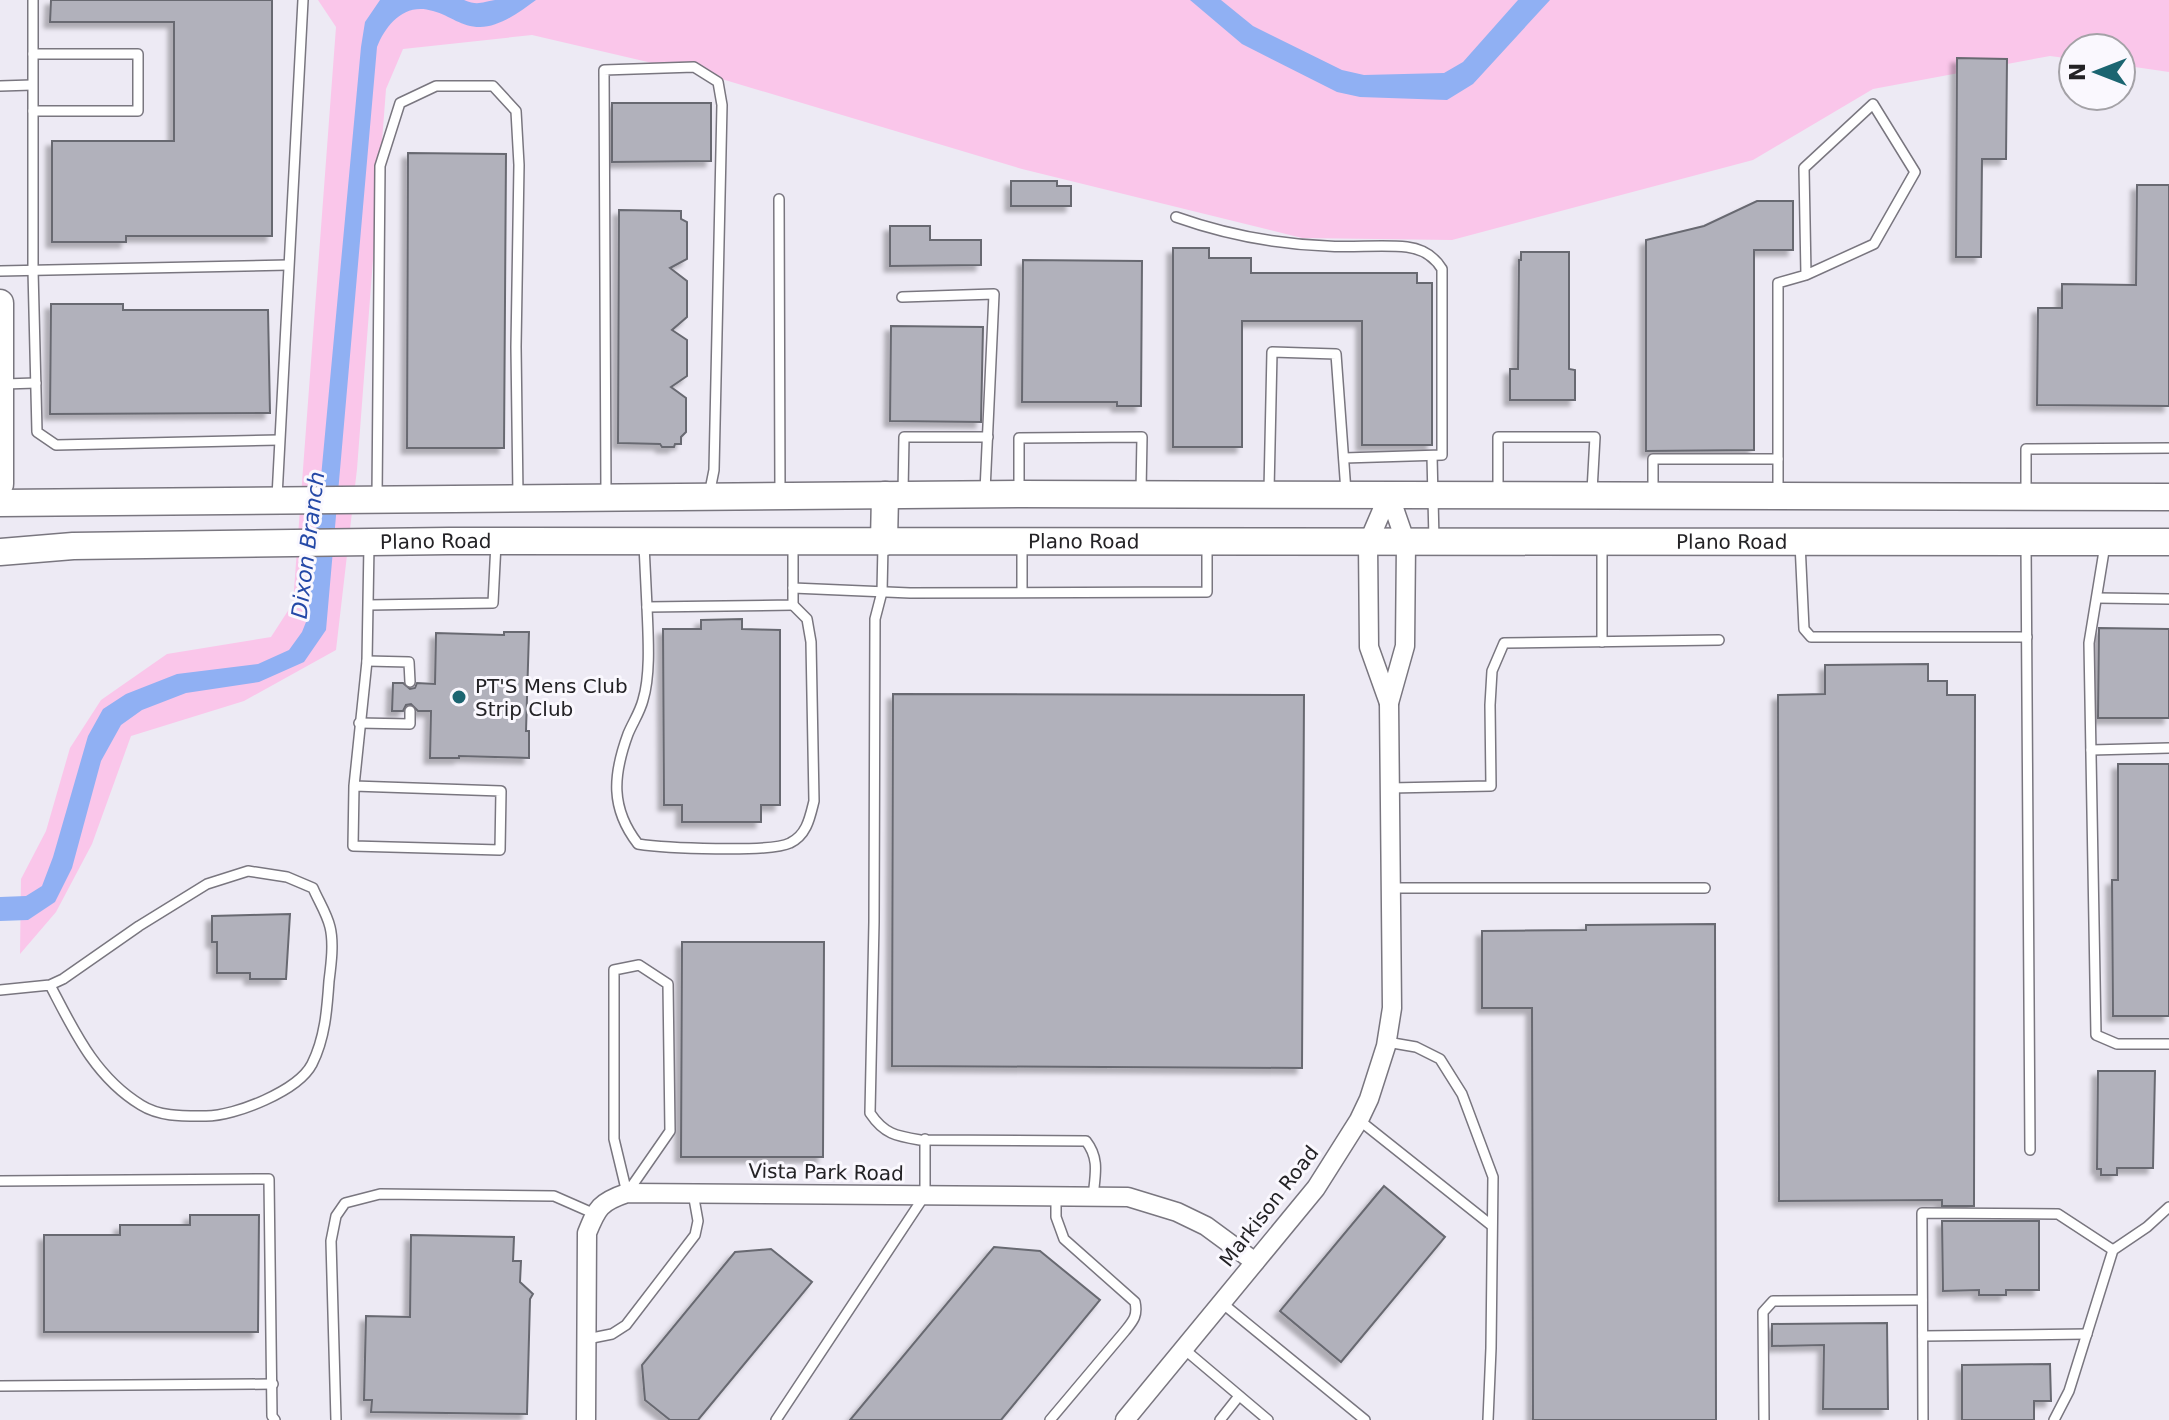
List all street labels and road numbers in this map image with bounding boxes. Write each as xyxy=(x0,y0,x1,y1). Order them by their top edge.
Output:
street label: Plano Road xyxy=(380,529,491,554)
street label: Plano Road xyxy=(1028,529,1139,553)
street label: Plano Road xyxy=(1676,530,1787,554)
street label: Markison Road xyxy=(1214,1141,1324,1271)
street label: Vista Park Road xyxy=(748,1159,904,1185)

